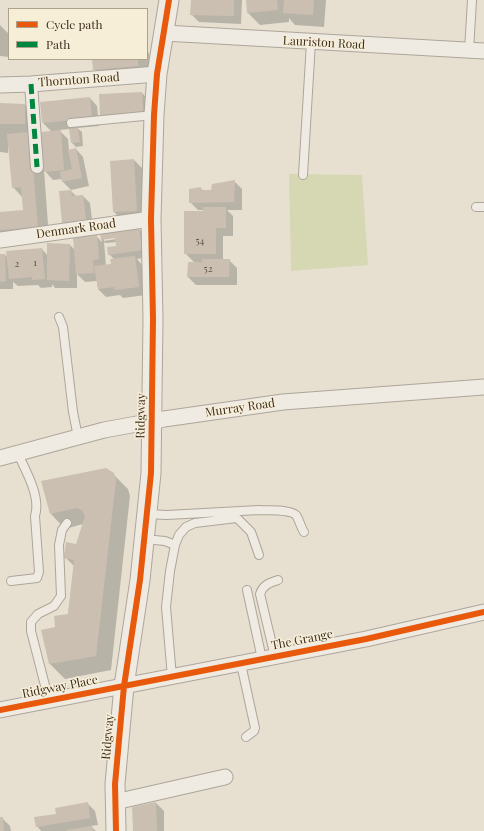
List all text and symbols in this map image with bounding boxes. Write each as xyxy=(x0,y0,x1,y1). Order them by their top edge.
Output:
legend xyxy=(8,8,148,60)
text: Cycle path xyxy=(46,16,103,32)
street label: Lauriston Road xyxy=(282,34,366,52)
text: Path xyxy=(46,36,70,52)
street label: Thornton Road xyxy=(38,70,120,90)
street label: Denmark Road xyxy=(35,216,117,242)
house number: 54 xyxy=(195,235,205,247)
house number: 1 xyxy=(33,257,37,269)
house number: 2 xyxy=(15,258,19,270)
house number: 52 xyxy=(204,263,212,275)
street label: Ridgway xyxy=(133,393,149,439)
street label: Murray Road xyxy=(204,396,276,420)
street label: The Grange xyxy=(270,627,334,653)
street label: Ridgway Place xyxy=(21,673,99,701)
street label: Ridgway xyxy=(99,714,117,760)

